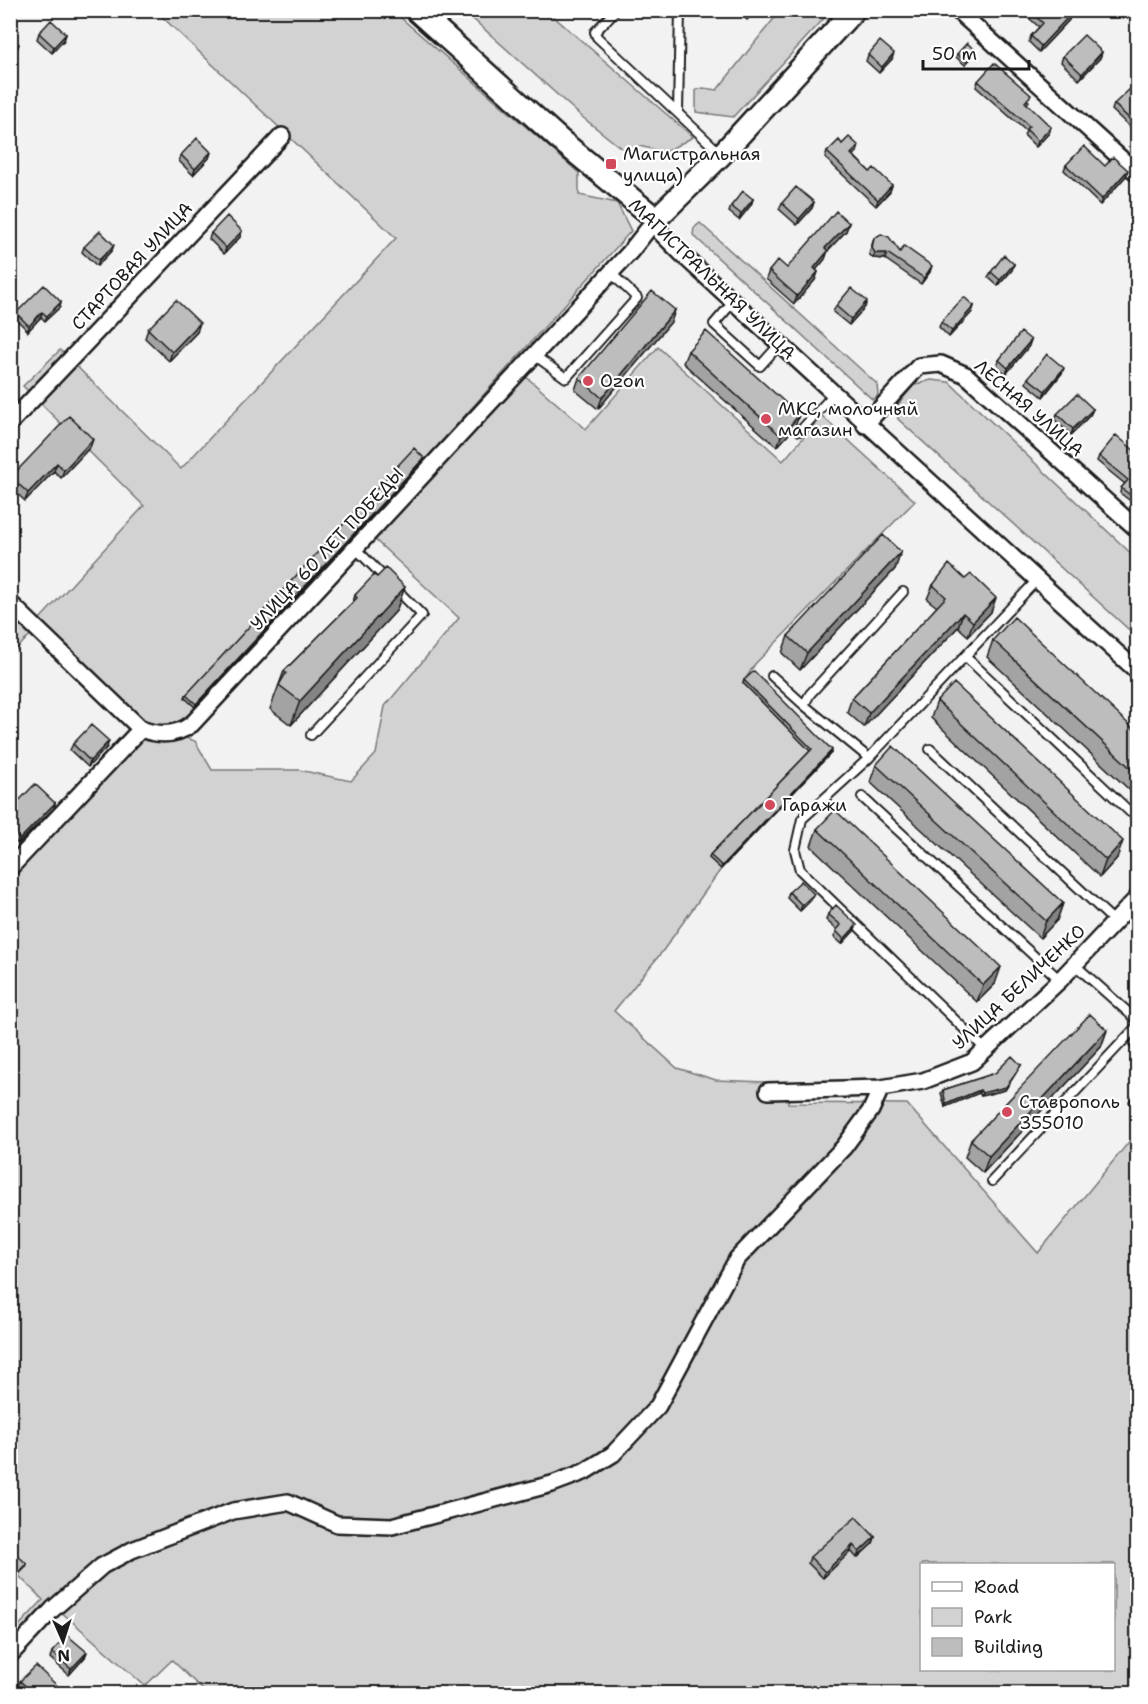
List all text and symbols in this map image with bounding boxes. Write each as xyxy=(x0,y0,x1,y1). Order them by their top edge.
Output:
scale bar xyxy=(923,33,1030,71)
text: 50 m xyxy=(932,42,977,66)
place label: Магистральная улица) xyxy=(623,142,761,187)
marker: Магистральная улица) xyxy=(604,157,618,171)
street label: МАГИСТРАЛЬНАЯ УЛИЦА xyxy=(623,193,801,365)
street label: СТАРТОВАЯ УЛИЦА xyxy=(66,197,198,335)
street label: ЛЕСНАЯ УЛИЦА xyxy=(969,354,1089,462)
place label: Ozon xyxy=(600,369,645,393)
marker: Ozon xyxy=(581,374,595,388)
place label: МКС, молочный магазин xyxy=(778,397,918,442)
marker: МКС, молочный магазин xyxy=(759,412,773,426)
street label: УЛИЦА 60 ЛЕТ ПОБЕДЫ xyxy=(245,462,409,636)
place label: Гаражи xyxy=(782,793,847,817)
marker: Гаражи xyxy=(763,798,777,812)
street label: УЛИЦА БЕЛИЧЕНКО xyxy=(947,919,1091,1055)
place label: Ставрополь 355010 xyxy=(1019,1090,1120,1135)
marker: Ставрополь 355010 xyxy=(1000,1105,1014,1119)
legend xyxy=(920,1563,1115,1671)
text: Road xyxy=(974,1575,1019,1599)
text: Park xyxy=(974,1605,1013,1629)
north arrow xyxy=(33,1611,93,1671)
text: Building xyxy=(974,1635,1043,1659)
text: N xyxy=(57,1645,71,1666)

